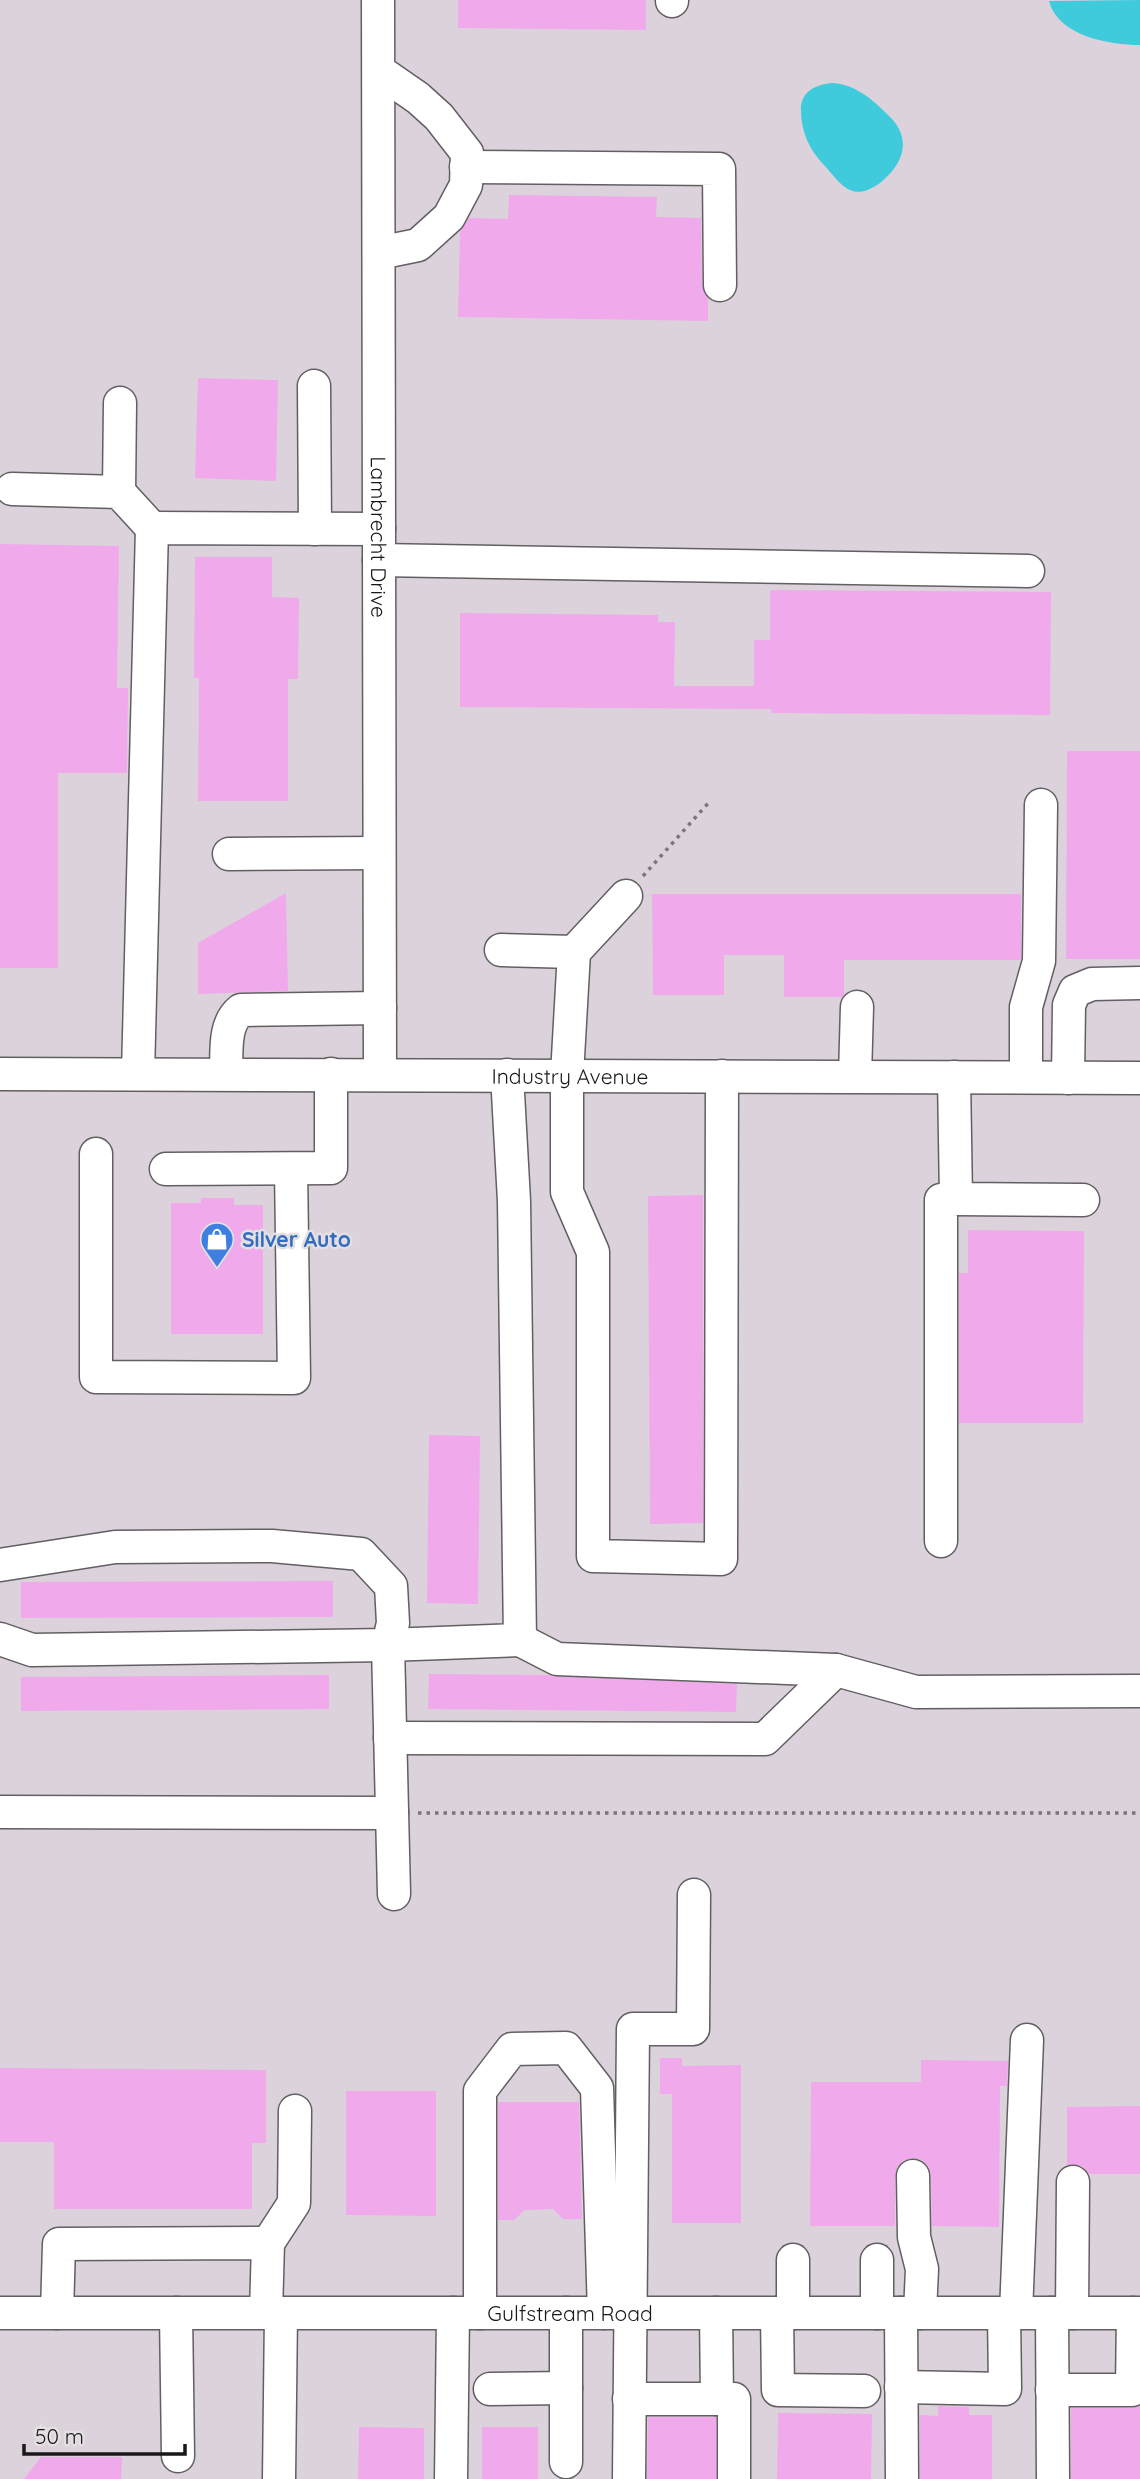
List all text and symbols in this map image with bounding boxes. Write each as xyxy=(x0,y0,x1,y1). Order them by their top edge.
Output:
street label: Lambrecht Drive xyxy=(366,456,392,618)
street label: Industry Avenue xyxy=(491,1063,649,1089)
shop icon: Silver Auto xyxy=(198,1220,236,1269)
place label: Silver Auto xyxy=(242,1226,351,1252)
street label: Gulfstream Road xyxy=(487,2300,653,2326)
scale bar xyxy=(24,2412,186,2456)
text: 50 m xyxy=(35,2423,84,2449)

